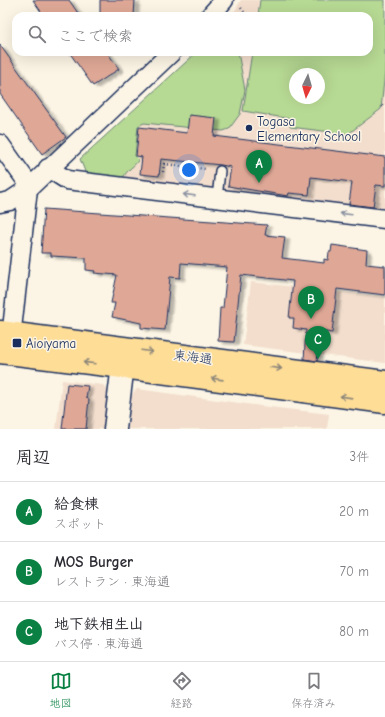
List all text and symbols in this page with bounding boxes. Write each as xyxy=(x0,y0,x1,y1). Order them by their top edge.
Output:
search box xyxy=(12,12,373,56)
icon: search xyxy=(26,23,48,45)
text: ここで検索 xyxy=(58,27,133,45)
north arrow xyxy=(289,68,325,104)
place label: Togasa Elementary School xyxy=(257,114,361,144)
marker: Togasa Elementary School xyxy=(244,123,254,133)
pin: A xyxy=(246,150,272,183)
your location xyxy=(179,160,199,180)
one-way arrow xyxy=(183,191,196,199)
one-way arrow xyxy=(340,211,353,218)
pin: B xyxy=(298,286,324,319)
pin: C xyxy=(305,326,331,359)
place label: Aioiyama xyxy=(26,336,76,351)
marker: Aioiyama xyxy=(11,337,23,349)
one-way arrow xyxy=(140,347,153,355)
street label: 東海通 xyxy=(173,347,213,367)
one-way arrow xyxy=(83,359,96,367)
one-way arrow xyxy=(269,364,282,372)
one-way arrow xyxy=(211,375,224,383)
one-way arrow xyxy=(340,393,353,400)
text: 周辺 xyxy=(16,448,50,467)
text: 3件 xyxy=(349,449,369,464)
text: 給食棟 xyxy=(54,495,99,513)
text: A xyxy=(25,504,33,519)
text: 20 m xyxy=(339,504,369,519)
text: スポット xyxy=(54,516,106,531)
text: MOS Burger xyxy=(54,553,133,571)
text: B xyxy=(25,564,33,579)
text: 70 m xyxy=(340,564,369,579)
text: レストラン · 東海通 xyxy=(54,574,170,589)
text: 地下鉄相生山 xyxy=(54,615,144,633)
text: C xyxy=(25,624,33,639)
text: 80 m xyxy=(339,624,369,639)
text: バス停 · 東海通 xyxy=(54,636,143,651)
tab: 地図 xyxy=(50,670,72,710)
tab: 経路 xyxy=(171,670,193,710)
tab: 保存済み xyxy=(292,670,336,710)

